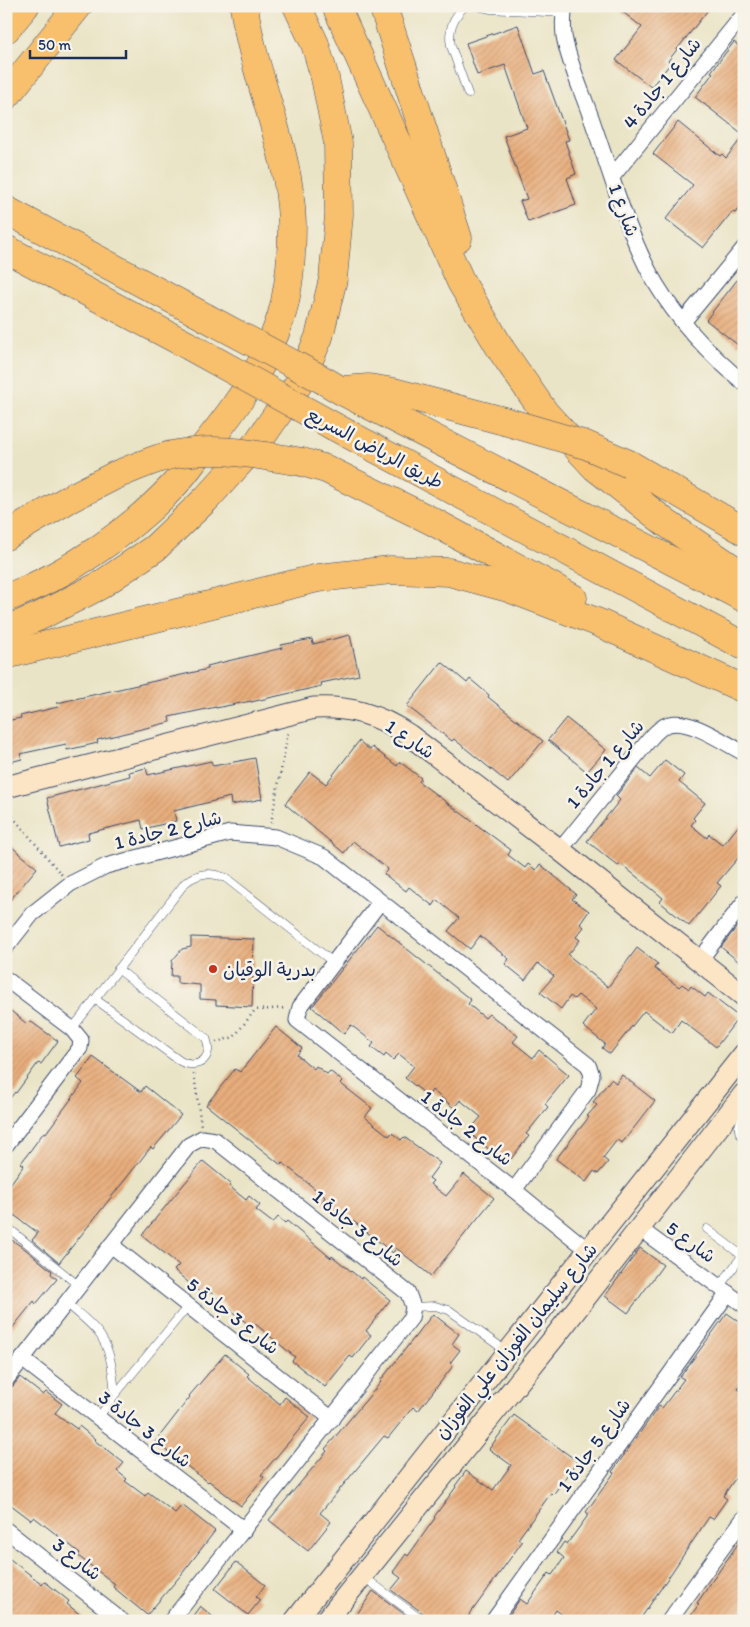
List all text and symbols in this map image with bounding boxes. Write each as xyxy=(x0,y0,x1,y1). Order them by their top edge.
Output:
scale bar xyxy=(30,28,126,60)
street label: شارع 1 جادة 4 xyxy=(618,33,707,135)
text: 50 m xyxy=(38,36,71,54)
street label: شارع 1 xyxy=(602,181,644,240)
street label: طريق الرياض السريع xyxy=(302,402,447,496)
street label: شارع 1 xyxy=(380,714,439,765)
street label: شارع 1 جادة 1 xyxy=(561,715,650,814)
street label: شارع 2 جادة 1 xyxy=(112,806,225,856)
place label: بدرية الوقيان xyxy=(223,958,316,982)
marker: بدرية الوقيان xyxy=(207,963,219,975)
street label: شارع 2 جادة 1 xyxy=(415,1085,517,1172)
street label: شارع 3 جادة 1 xyxy=(307,1184,408,1273)
street label: شارع 5 xyxy=(661,1216,720,1269)
street label: شارع سليمان الفوزان علي الفوزان xyxy=(430,1238,606,1447)
street label: شارع 3 جادة 5 xyxy=(181,1273,284,1361)
street label: شارع 3 جادة 3 xyxy=(93,1386,196,1474)
street label: شارع 5 جادة 1 xyxy=(552,1394,637,1497)
street label: شارع 3 xyxy=(47,1533,106,1587)

